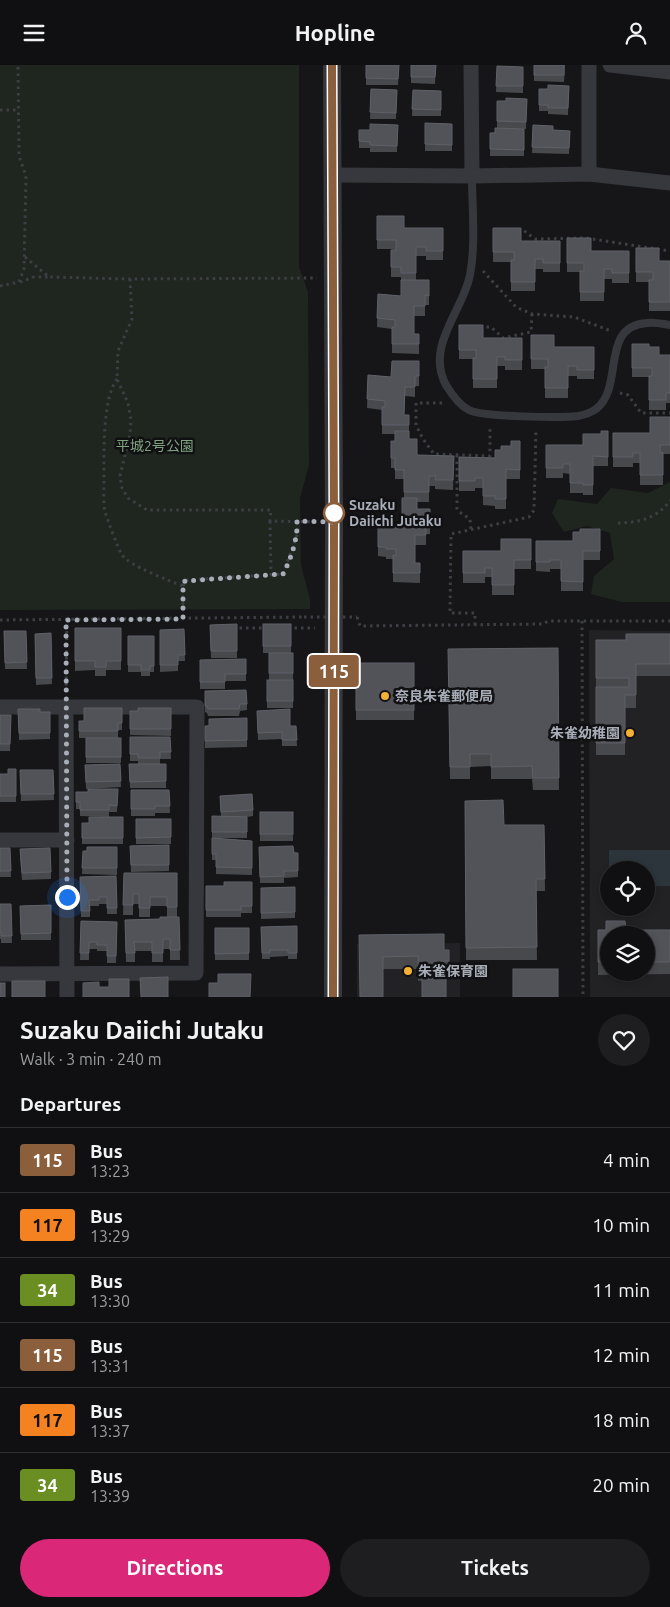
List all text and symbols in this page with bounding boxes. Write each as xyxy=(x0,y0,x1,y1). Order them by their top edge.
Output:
icon: menu xyxy=(20,19,48,47)
icon: person xyxy=(622,19,650,47)
text: Hopline xyxy=(295,20,375,45)
park label: 平城2号公園 xyxy=(116,438,194,454)
place label: Suzaku Daiichi Jutaku xyxy=(349,497,442,529)
marker: Suzaku Daiichi Jutaku xyxy=(323,502,345,524)
line badge: 115 xyxy=(305,655,363,687)
text: 115 xyxy=(319,661,349,681)
place label: 奈良朱雀郵便局 xyxy=(395,688,493,704)
marker: 奈良朱雀郵便局 xyxy=(379,690,391,702)
place label: 朱雀幼稚園 xyxy=(550,725,620,741)
marker: 朱雀幼稚園 xyxy=(624,727,636,739)
map controls xyxy=(600,861,655,981)
button: locate xyxy=(600,861,655,916)
your location xyxy=(55,885,80,910)
button: layers xyxy=(600,926,655,981)
place label: 朱雀保育園 xyxy=(418,963,488,979)
marker: 朱雀保育園 xyxy=(402,965,414,977)
button: heart xyxy=(598,1014,650,1066)
text: Suzaku Daiichi Jutaku xyxy=(20,1017,264,1044)
text: Walk · 3 min · 240 m xyxy=(20,1050,162,1068)
text: Departures xyxy=(20,1093,121,1115)
text: Bus xyxy=(90,1140,123,1162)
text: 4 min xyxy=(603,1149,650,1171)
text: 115 xyxy=(32,1150,63,1170)
text: 13:23 xyxy=(90,1162,130,1180)
text: Bus xyxy=(90,1205,123,1227)
text: 10 min xyxy=(592,1214,650,1236)
text: 117 xyxy=(32,1215,63,1235)
text: 13:29 xyxy=(90,1227,130,1245)
text: Bus xyxy=(90,1270,123,1292)
text: 11 min xyxy=(592,1279,650,1301)
text: 34 xyxy=(37,1280,58,1300)
text: 13:30 xyxy=(90,1292,130,1310)
text: Bus xyxy=(90,1335,123,1357)
text: 12 min xyxy=(592,1344,650,1366)
text: 115 xyxy=(32,1345,63,1365)
text: 13:31 xyxy=(90,1357,130,1375)
text: Bus xyxy=(90,1400,123,1422)
text: 18 min xyxy=(592,1409,650,1431)
text: 117 xyxy=(32,1410,63,1430)
text: 13:37 xyxy=(90,1422,130,1440)
text: Bus xyxy=(90,1465,123,1487)
text: 20 min xyxy=(592,1474,650,1496)
text: 34 xyxy=(37,1475,58,1495)
text: 13:39 xyxy=(90,1487,130,1505)
button: Directions xyxy=(20,1539,330,1597)
button: Tickets xyxy=(340,1539,650,1597)

